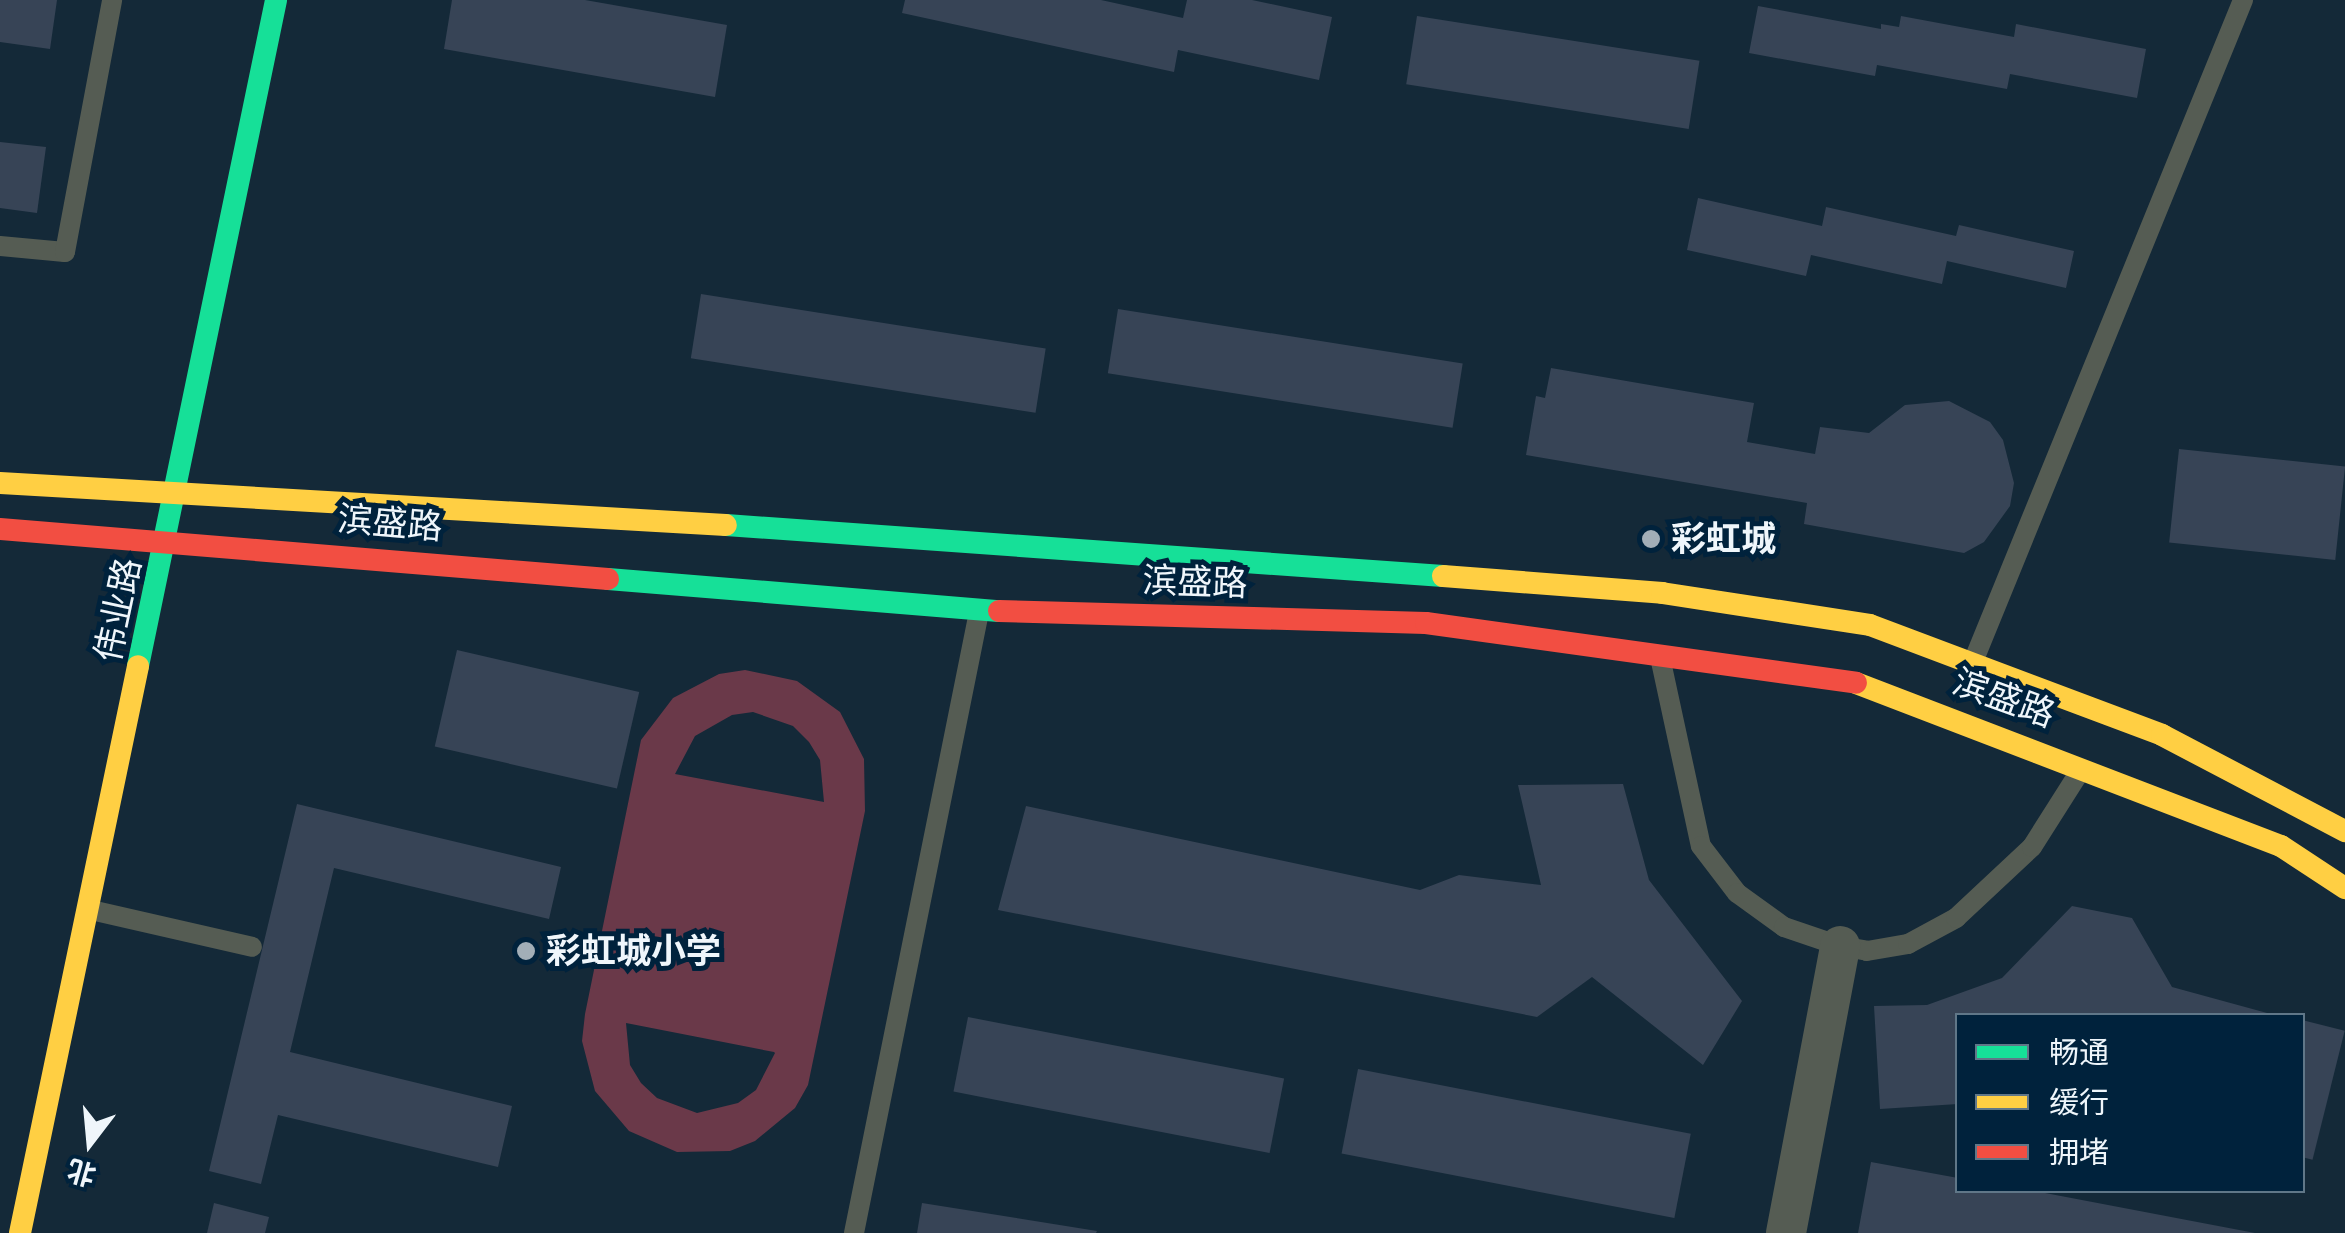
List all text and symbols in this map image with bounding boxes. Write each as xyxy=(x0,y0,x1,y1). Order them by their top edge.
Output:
street label: 滨盛路 xyxy=(336,498,444,548)
place label: 彩虹城 xyxy=(1671,518,1776,560)
marker: 彩虹城 xyxy=(1640,528,1662,550)
street label: 伟业路 xyxy=(87,554,149,666)
street label: 滨盛路 xyxy=(1142,559,1248,605)
street label: 滨盛路 xyxy=(1947,660,2061,736)
place label: 彩虹城小学 xyxy=(546,930,721,972)
marker: 彩虹城小学 xyxy=(515,940,537,962)
legend xyxy=(1955,1013,2305,1193)
text: 畅通 xyxy=(2049,1031,2109,1074)
text: 缓行 xyxy=(2049,1081,2109,1124)
north arrow xyxy=(40,1093,140,1193)
text: 拥堵 xyxy=(2049,1131,2109,1174)
text: 北 xyxy=(63,1150,100,1195)

